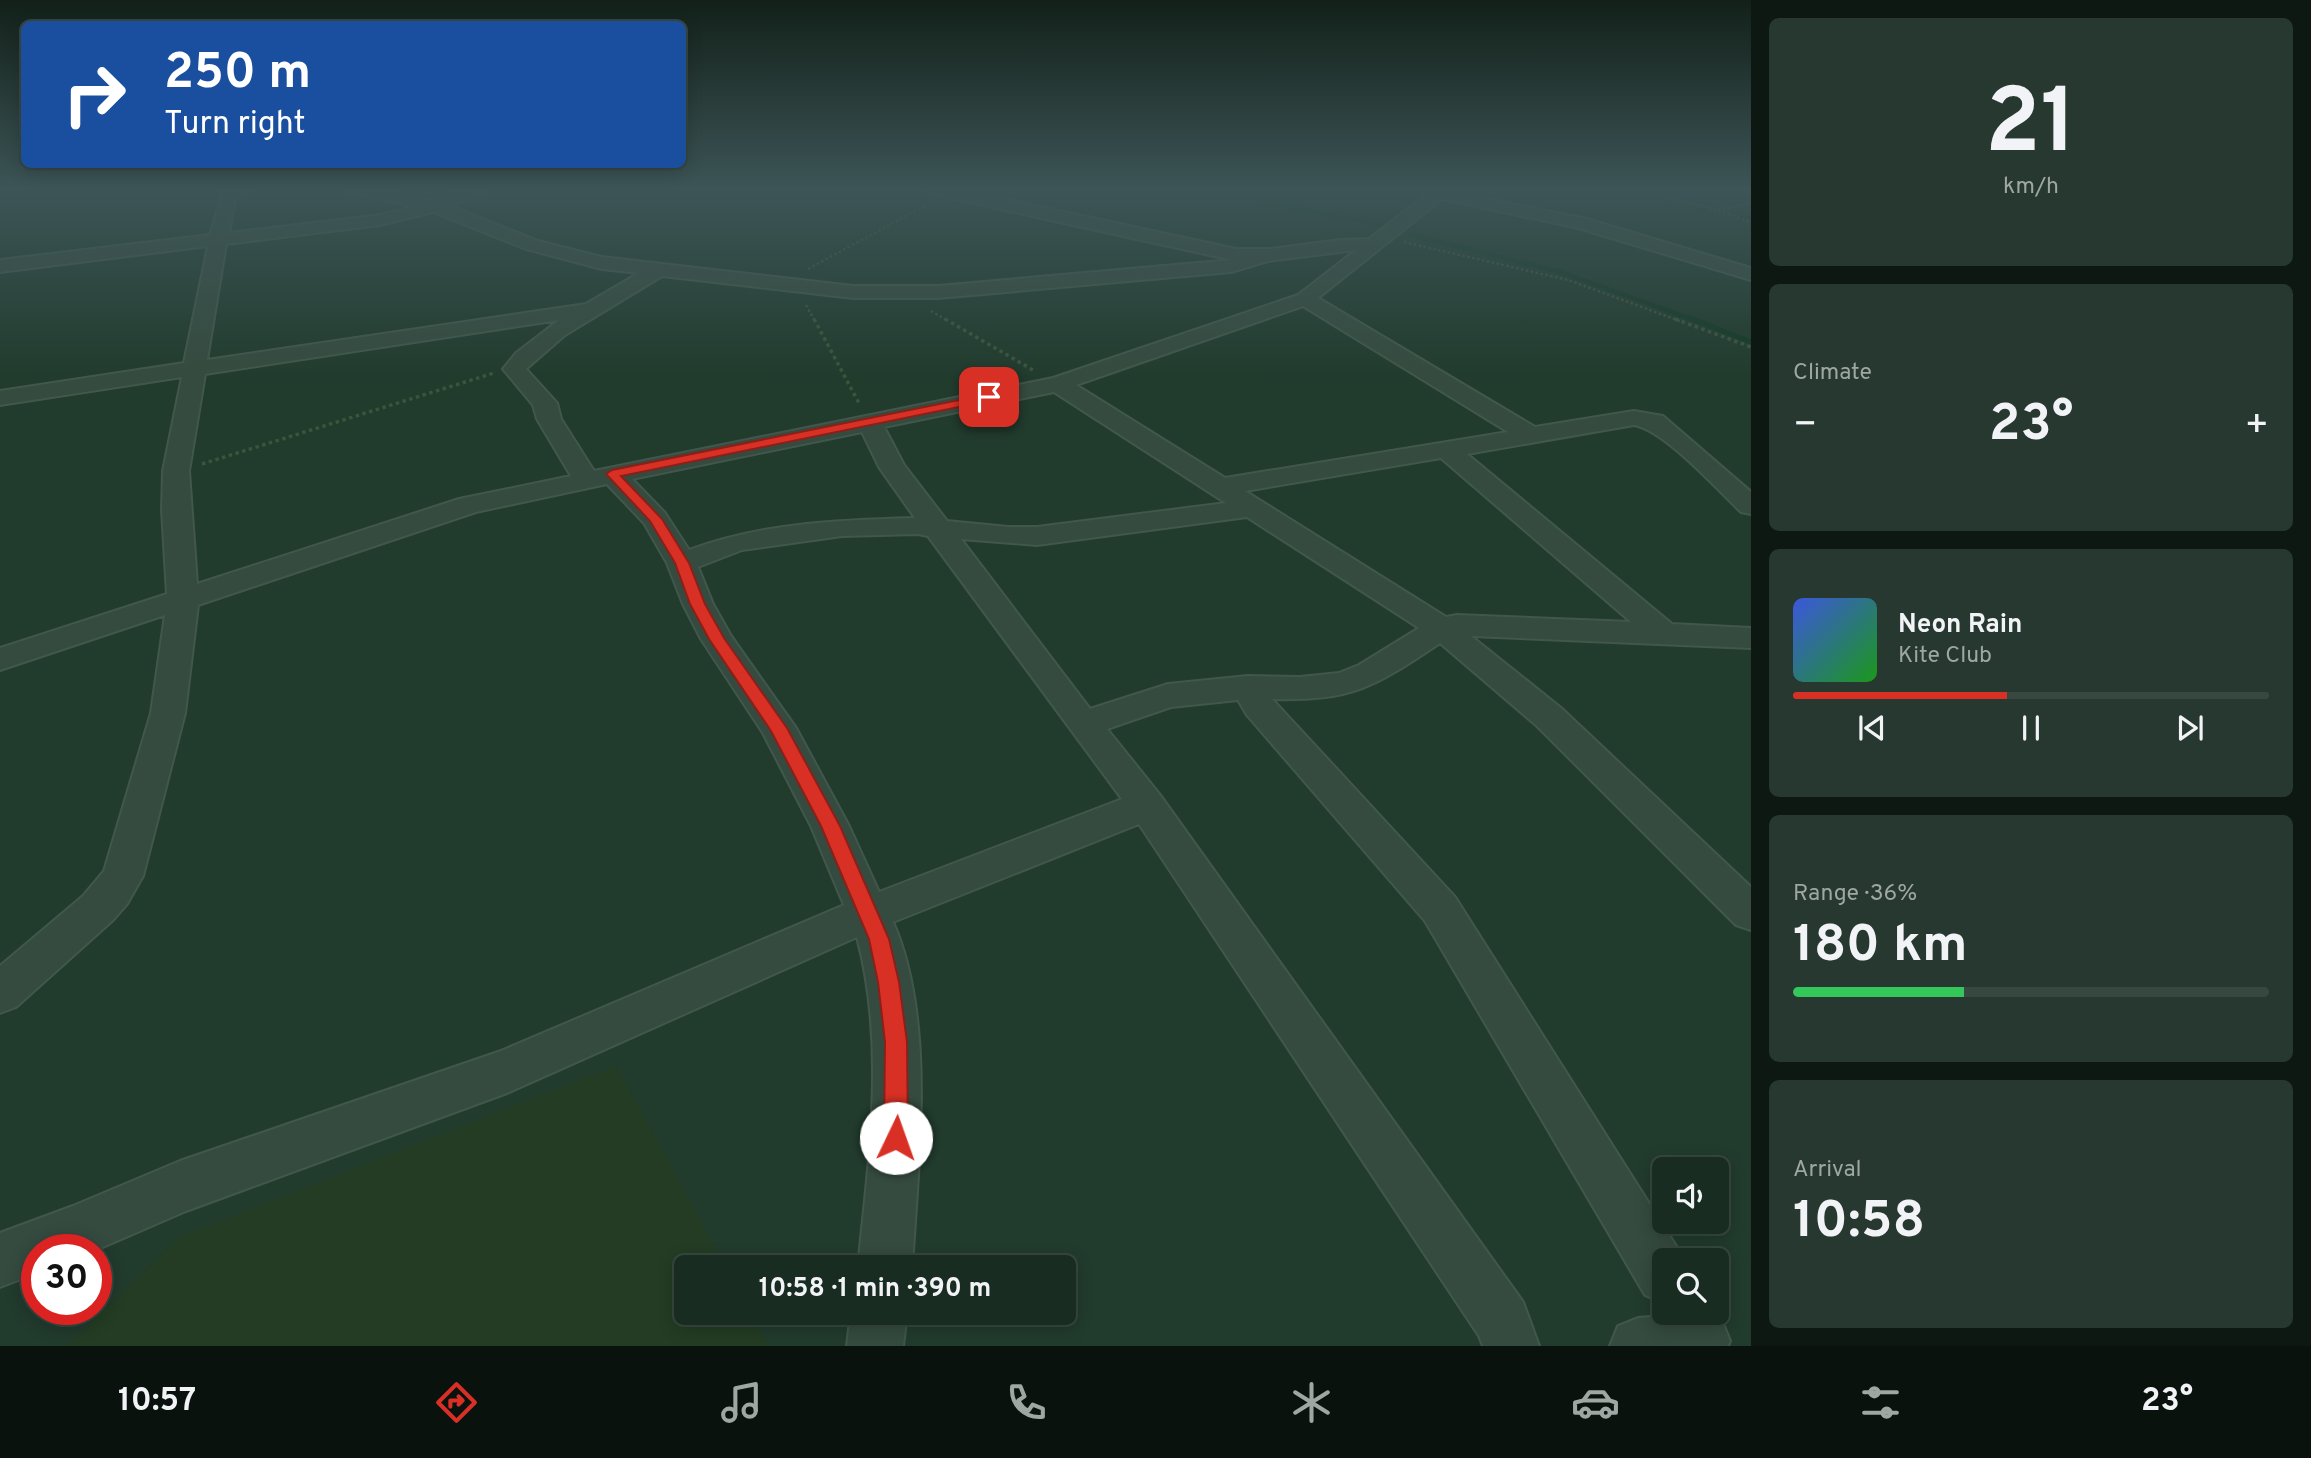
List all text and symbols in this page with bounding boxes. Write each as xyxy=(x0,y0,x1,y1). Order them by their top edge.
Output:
text: 250 m xyxy=(164,44,311,106)
icon: right xyxy=(49,49,140,140)
text: 21 xyxy=(1985,70,2077,185)
text: Turn right xyxy=(164,105,306,145)
text: km/h xyxy=(2003,173,2059,202)
text: Climate xyxy=(1793,359,1872,388)
pin xyxy=(959,367,1019,427)
icon: arrive xyxy=(970,378,1008,416)
text: 23° xyxy=(1989,393,2073,459)
text: − xyxy=(1793,402,1818,451)
text: + xyxy=(2244,402,2269,451)
text: Neon Rain xyxy=(1898,609,2023,642)
text: Kite Club xyxy=(1898,642,1992,671)
icon: previous xyxy=(1853,709,1891,747)
icon: pause xyxy=(2012,709,2050,747)
icon: next xyxy=(2171,709,2209,747)
text: Range · 36% xyxy=(1793,880,1917,909)
text: 180 km xyxy=(1793,914,1968,980)
position arrow xyxy=(859,1101,933,1175)
text: Arrival xyxy=(1793,1156,1862,1185)
map controls xyxy=(1652,1157,1729,1325)
button: sound xyxy=(1652,1157,1729,1234)
text: 10:58 xyxy=(1793,1190,1925,1256)
speed limit sign: 30 xyxy=(21,1234,112,1325)
button: search xyxy=(1652,1248,1729,1325)
text: 10:58 · 1 min · 390 m xyxy=(759,1273,991,1306)
icon: directions xyxy=(432,1378,481,1427)
icon: music xyxy=(717,1378,766,1427)
icon: phone xyxy=(1002,1378,1051,1427)
icon: climate xyxy=(1287,1378,1336,1427)
icon: car xyxy=(1571,1378,1620,1427)
icon: filters xyxy=(1856,1378,1905,1427)
text: 10:57 xyxy=(118,1382,196,1422)
text: 23° xyxy=(2141,1382,2193,1422)

